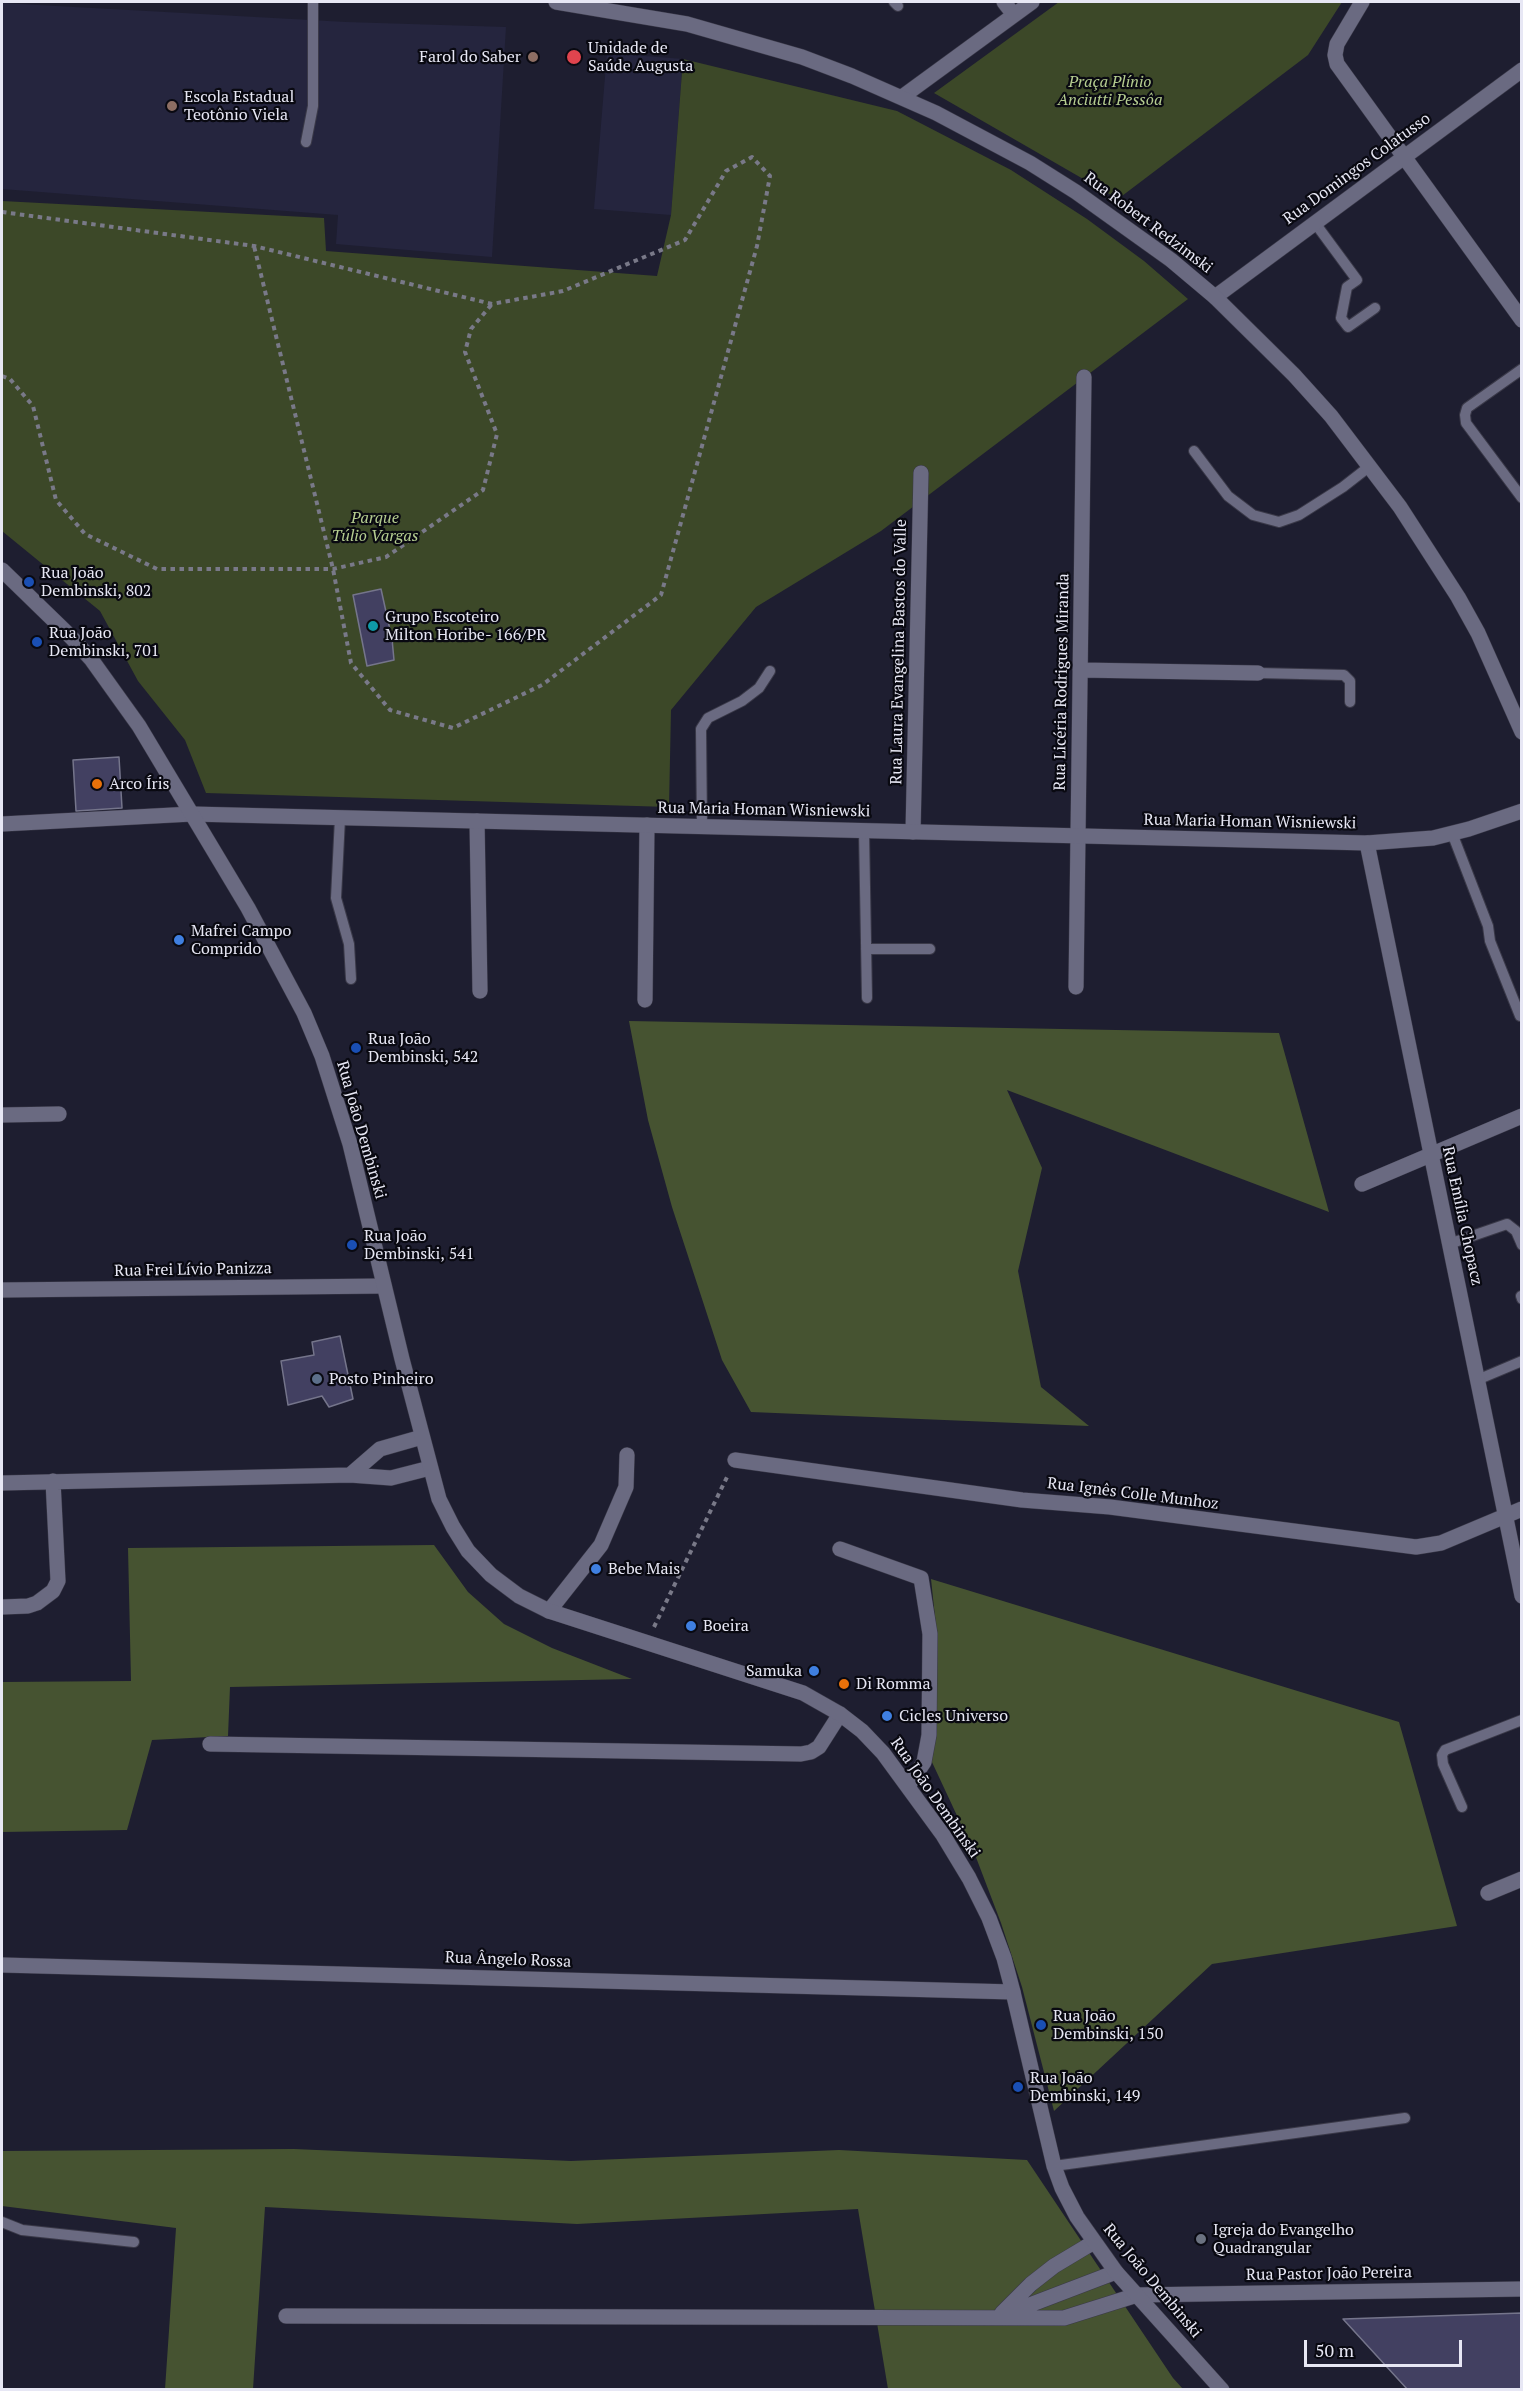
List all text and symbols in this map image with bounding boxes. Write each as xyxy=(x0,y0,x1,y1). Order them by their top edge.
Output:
place label: Unidade de Saúde Augusta xyxy=(588,38,693,76)
place label: Farol do Saber xyxy=(419,47,521,67)
marker: Unidade de Saúde Augusta xyxy=(565,48,583,66)
marker: Farol do Saber xyxy=(526,50,540,64)
park label: Praça Plínio Anciutti Pessôa xyxy=(1058,72,1162,110)
place label: Escola Estadual Teotônio Viela xyxy=(184,87,294,125)
marker: Escola Estadual Teotônio Viela xyxy=(165,99,179,113)
street label: Rua Domingos Colatusso xyxy=(1280,109,1434,229)
street label: Rua Robert Redzimski xyxy=(1080,168,1216,278)
park label: Parque Túlio Vargas xyxy=(331,508,419,546)
street label: Rua Laura Evangelina Bastos do Valle xyxy=(887,519,911,785)
place label: Rua João Dembinski, 802 xyxy=(41,563,151,601)
street label: Rua Licéria Rodrigues Miranda xyxy=(1051,573,1073,791)
marker: Rua João Dembinski, 802 xyxy=(22,575,36,589)
place label: Grupo Escoteiro Milton Horibe- 166/PR xyxy=(385,607,546,645)
marker: Grupo Escoteiro Milton Horibe- 166/PR xyxy=(366,619,380,633)
place label: Rua João Dembinski, 701 xyxy=(49,623,159,661)
marker: Rua João Dembinski, 701 xyxy=(30,635,44,649)
place label: Arco Íris xyxy=(109,774,169,794)
marker: Arco Íris xyxy=(90,777,104,791)
street label: Rua Maria Homan Wisniewski xyxy=(658,799,870,821)
street label: Rua Maria Homan Wisniewski xyxy=(1144,811,1356,833)
place label: Mafrei Campo Comprido xyxy=(191,921,291,959)
marker: Mafrei Campo Comprido xyxy=(172,933,186,947)
place label: Rua João Dembinski, 542 xyxy=(368,1029,478,1067)
marker: Rua João Dembinski, 542 xyxy=(349,1041,363,1055)
street label: Rua João Dembinski xyxy=(332,1059,390,1201)
street label: Rua Emília Chopacz xyxy=(1438,1145,1486,1287)
place label: Rua João Dembinski, 541 xyxy=(364,1226,474,1264)
marker: Rua João Dembinski, 541 xyxy=(345,1238,359,1252)
street label: Rua Frei Lívio Panizza xyxy=(114,1259,272,1281)
place label: Posto Pinheiro xyxy=(329,1369,434,1389)
marker: Posto Pinheiro xyxy=(310,1372,324,1386)
street label: Rua Ignês Colle Munhoz xyxy=(1046,1474,1220,1514)
place label: Bebe Mais xyxy=(608,1559,680,1579)
marker: Bebe Mais xyxy=(589,1562,603,1576)
place label: Boeira xyxy=(703,1616,749,1636)
marker: Boeira xyxy=(684,1619,698,1633)
place label: Samuka xyxy=(746,1661,802,1681)
marker: Samuka xyxy=(807,1664,821,1678)
place label: Di Romma xyxy=(856,1674,930,1694)
marker: Di Romma xyxy=(837,1677,851,1691)
place label: Cicles Universo xyxy=(899,1706,1008,1726)
marker: Cicles Universo xyxy=(880,1709,894,1723)
street label: Rua João Dembinski xyxy=(886,1734,984,1862)
street label: Rua Ângelo Rossa xyxy=(444,1948,572,1972)
place label: Rua João Dembinski, 150 xyxy=(1053,2006,1163,2044)
marker: Rua João Dembinski, 150 xyxy=(1034,2018,1048,2032)
place label: Rua João Dembinski, 149 xyxy=(1030,2068,1140,2106)
marker: Rua João Dembinski, 149 xyxy=(1011,2080,1025,2094)
street label: Rua João Dembinski xyxy=(1099,2220,1205,2342)
place label: Igreja do Evangelho Quadrangular xyxy=(1213,2220,1354,2258)
marker: Igreja do Evangelho Quadrangular xyxy=(1194,2232,1208,2246)
street label: Rua Pastor João Pereira xyxy=(1246,2263,1412,2285)
scale bar xyxy=(1307,2328,1464,2366)
text: 50 m xyxy=(1315,2338,1354,2362)

